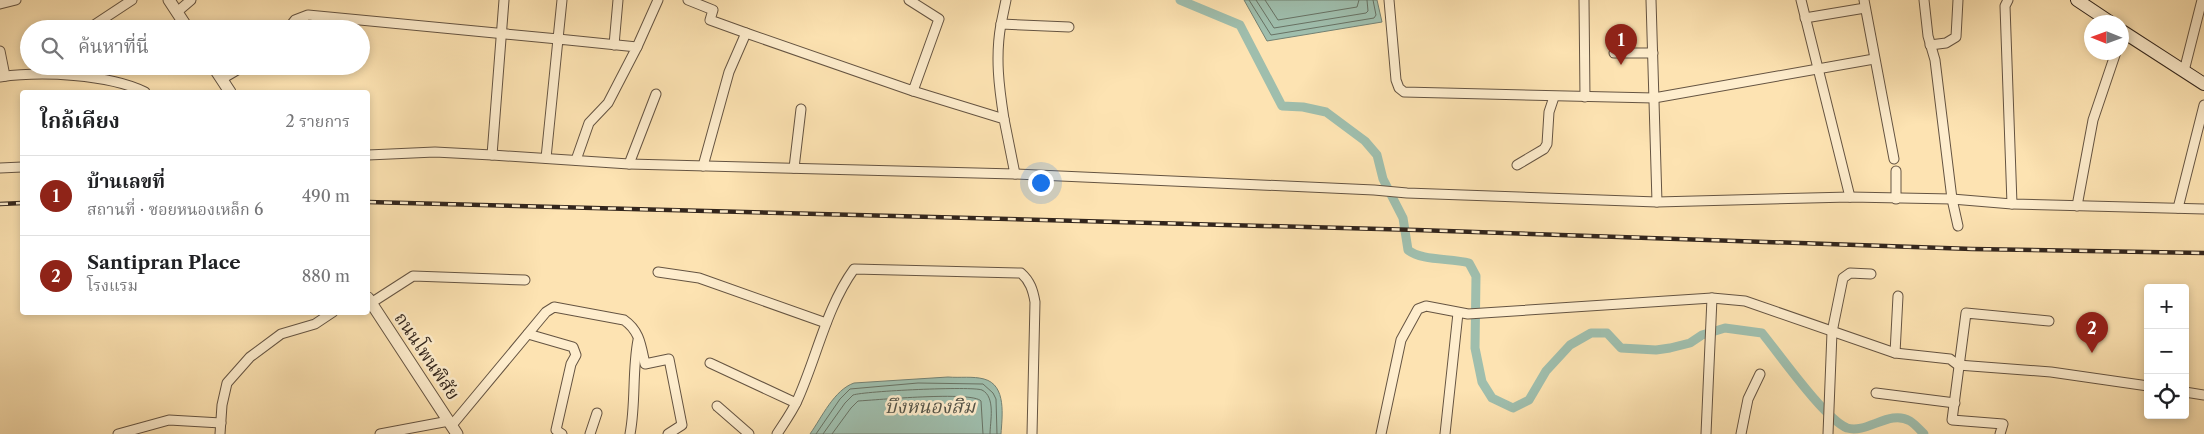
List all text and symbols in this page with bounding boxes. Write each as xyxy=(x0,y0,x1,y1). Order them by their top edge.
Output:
north arrow xyxy=(2084,15,2129,60)
search box xyxy=(20,20,370,75)
pin: 1 xyxy=(1605,24,1637,65)
icon: search xyxy=(38,34,66,62)
text: ค้นหาที่นี่ xyxy=(78,35,149,58)
text: ใกล้เคียง xyxy=(40,108,120,133)
text: 2 รายการ xyxy=(286,111,350,131)
text: บ้านเลขที่ xyxy=(87,170,165,193)
your location xyxy=(1028,170,1054,196)
text: 1 xyxy=(52,186,60,206)
text: 490 m xyxy=(302,186,350,206)
text: สถานที่ · ซอยหนองเหล็ก 6 xyxy=(87,199,263,219)
text: Santipran Place xyxy=(87,251,241,274)
text: 2 xyxy=(51,266,61,286)
text: 880 m xyxy=(302,266,350,286)
text: โรงแรม xyxy=(87,275,138,295)
map controls xyxy=(2144,284,2189,419)
button: + xyxy=(2144,284,2189,329)
street label: ถนนโพนพิสัย xyxy=(390,307,466,404)
pin: 2 xyxy=(2076,312,2108,353)
button: − xyxy=(2144,329,2189,374)
button: locate xyxy=(2144,374,2189,419)
water label: บึงหนองสิม xyxy=(885,395,977,418)

